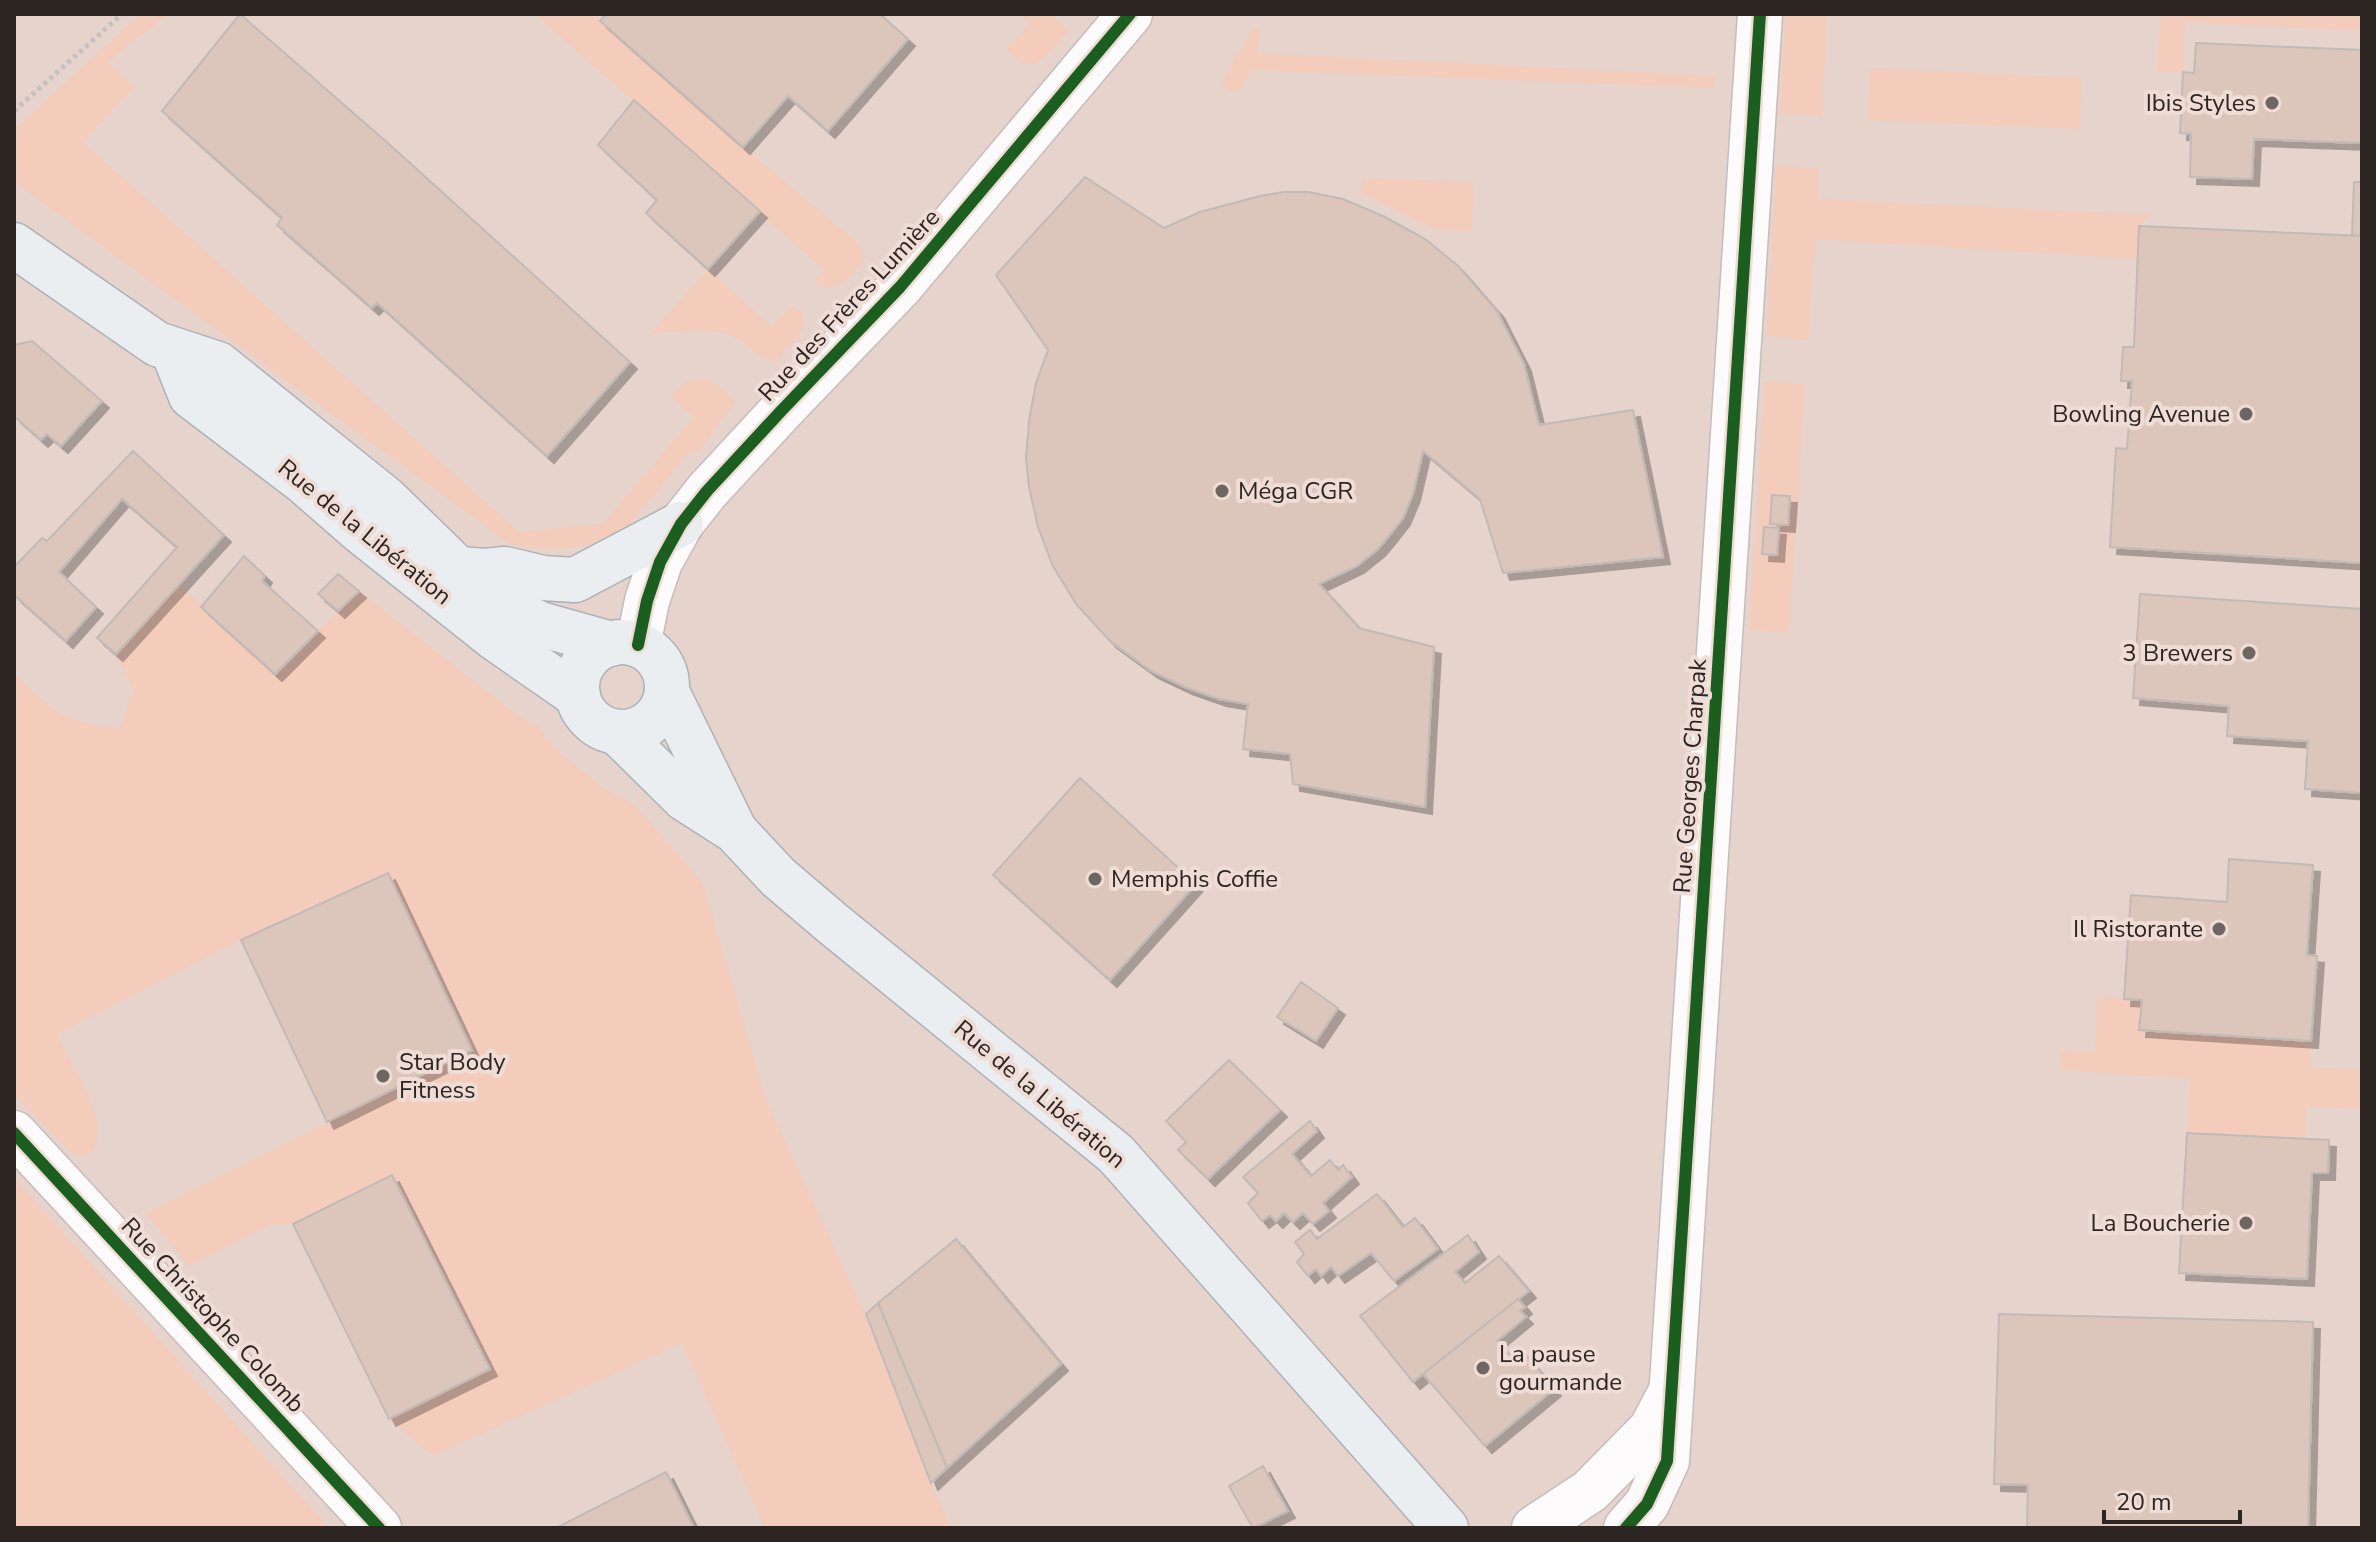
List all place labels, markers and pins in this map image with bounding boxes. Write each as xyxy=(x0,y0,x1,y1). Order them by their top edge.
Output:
place label: Ibis Styles xyxy=(2146,87,2256,119)
marker: Ibis Styles xyxy=(2263,94,2281,112)
place label: Bowling Avenue xyxy=(2052,398,2230,430)
marker: Bowling Avenue xyxy=(2237,405,2255,423)
place label: Méga CGR xyxy=(1238,475,1353,507)
marker: Méga CGR xyxy=(1213,482,1231,500)
place label: 3 Brewers xyxy=(2122,637,2233,669)
marker: 3 Brewers xyxy=(2240,644,2258,662)
place label: Memphis Coffie xyxy=(1111,863,1278,895)
marker: Memphis Coffie xyxy=(1086,870,1104,888)
place label: Il Ristorante xyxy=(2073,913,2203,945)
marker: Il Ristorante xyxy=(2210,920,2228,938)
place label: Star Body Fitness xyxy=(399,1046,506,1106)
marker: Star Body Fitness xyxy=(374,1067,392,1085)
place label: La Boucherie xyxy=(2091,1207,2230,1239)
marker: La Boucherie xyxy=(2237,1214,2255,1232)
place label: La pause gourmande xyxy=(1499,1338,1622,1398)
marker: La pause gourmande xyxy=(1474,1359,1492,1377)

